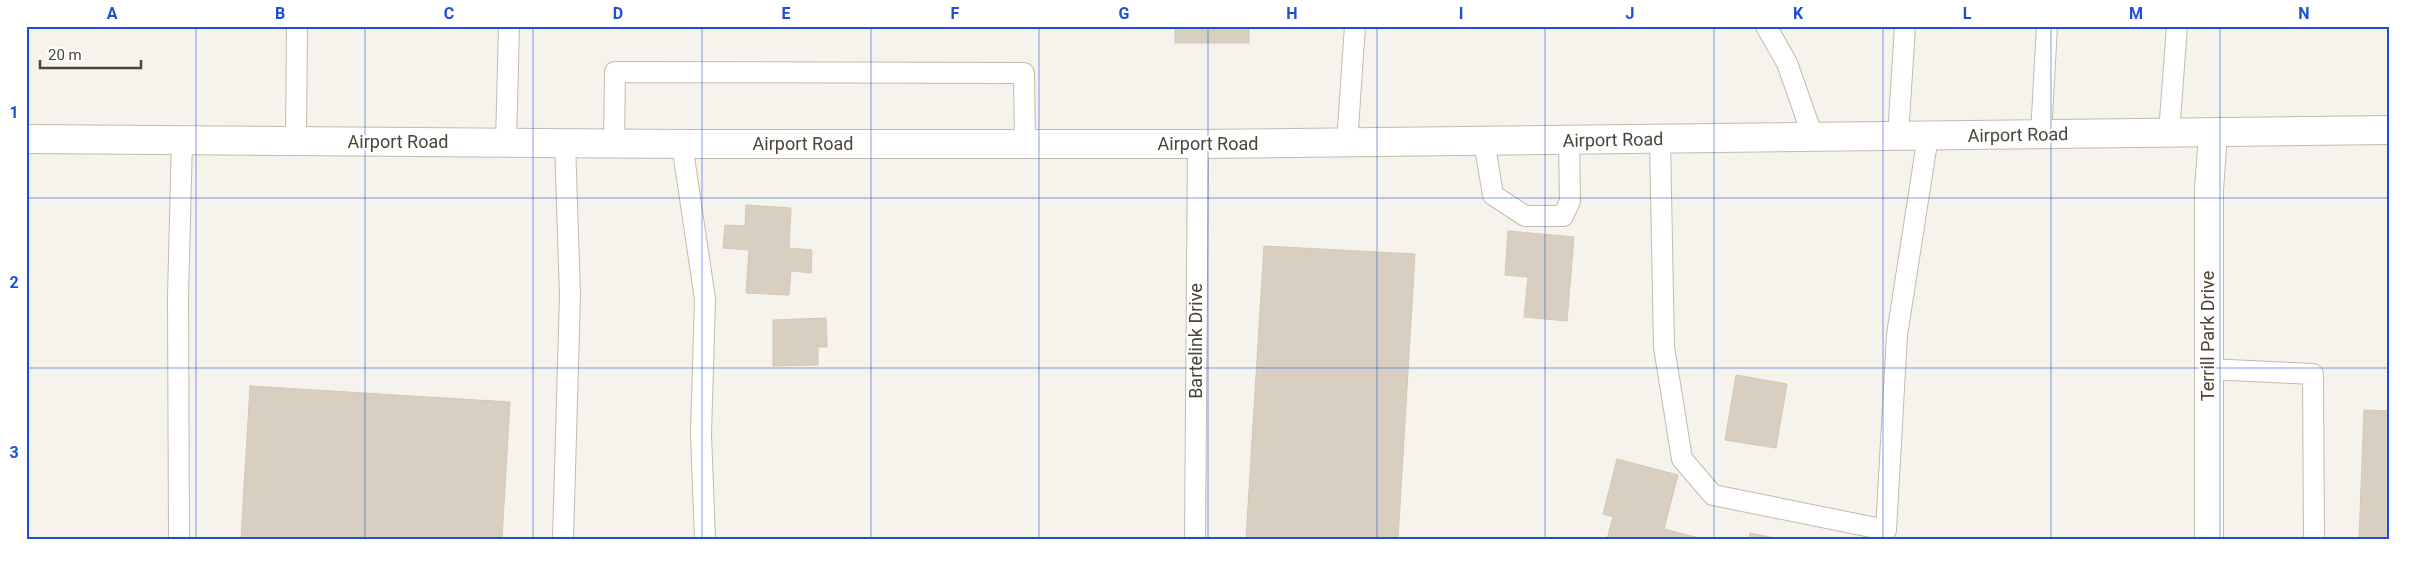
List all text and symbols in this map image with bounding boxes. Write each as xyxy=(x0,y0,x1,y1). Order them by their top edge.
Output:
text: A xyxy=(107,4,118,23)
text: B xyxy=(275,4,285,23)
text: C xyxy=(444,4,454,23)
text: D xyxy=(613,4,623,23)
text: E xyxy=(782,4,791,23)
text: F xyxy=(951,4,960,23)
text: G xyxy=(1119,4,1130,23)
text: H xyxy=(1286,4,1298,23)
text: I xyxy=(1459,4,1463,23)
text: J xyxy=(1626,4,1634,23)
text: K xyxy=(1793,4,1804,23)
text: L xyxy=(1963,4,1972,23)
text: M xyxy=(2129,4,2143,23)
text: N xyxy=(2298,4,2310,23)
scale bar xyxy=(40,38,141,70)
text: 20 m xyxy=(48,46,82,64)
text: 1 xyxy=(9,103,19,122)
street label: Airport Road xyxy=(1967,123,2069,146)
street label: Airport Road xyxy=(1562,128,1664,151)
street label: Airport Road xyxy=(348,131,448,152)
street label: Airport Road xyxy=(753,133,853,154)
street label: Airport Road xyxy=(1158,133,1258,154)
street label: Terrill Park Drive xyxy=(2197,271,2218,401)
text: 2 xyxy=(9,273,19,292)
street label: Bartelink Drive xyxy=(1185,283,1206,399)
text: 3 xyxy=(9,443,19,462)

